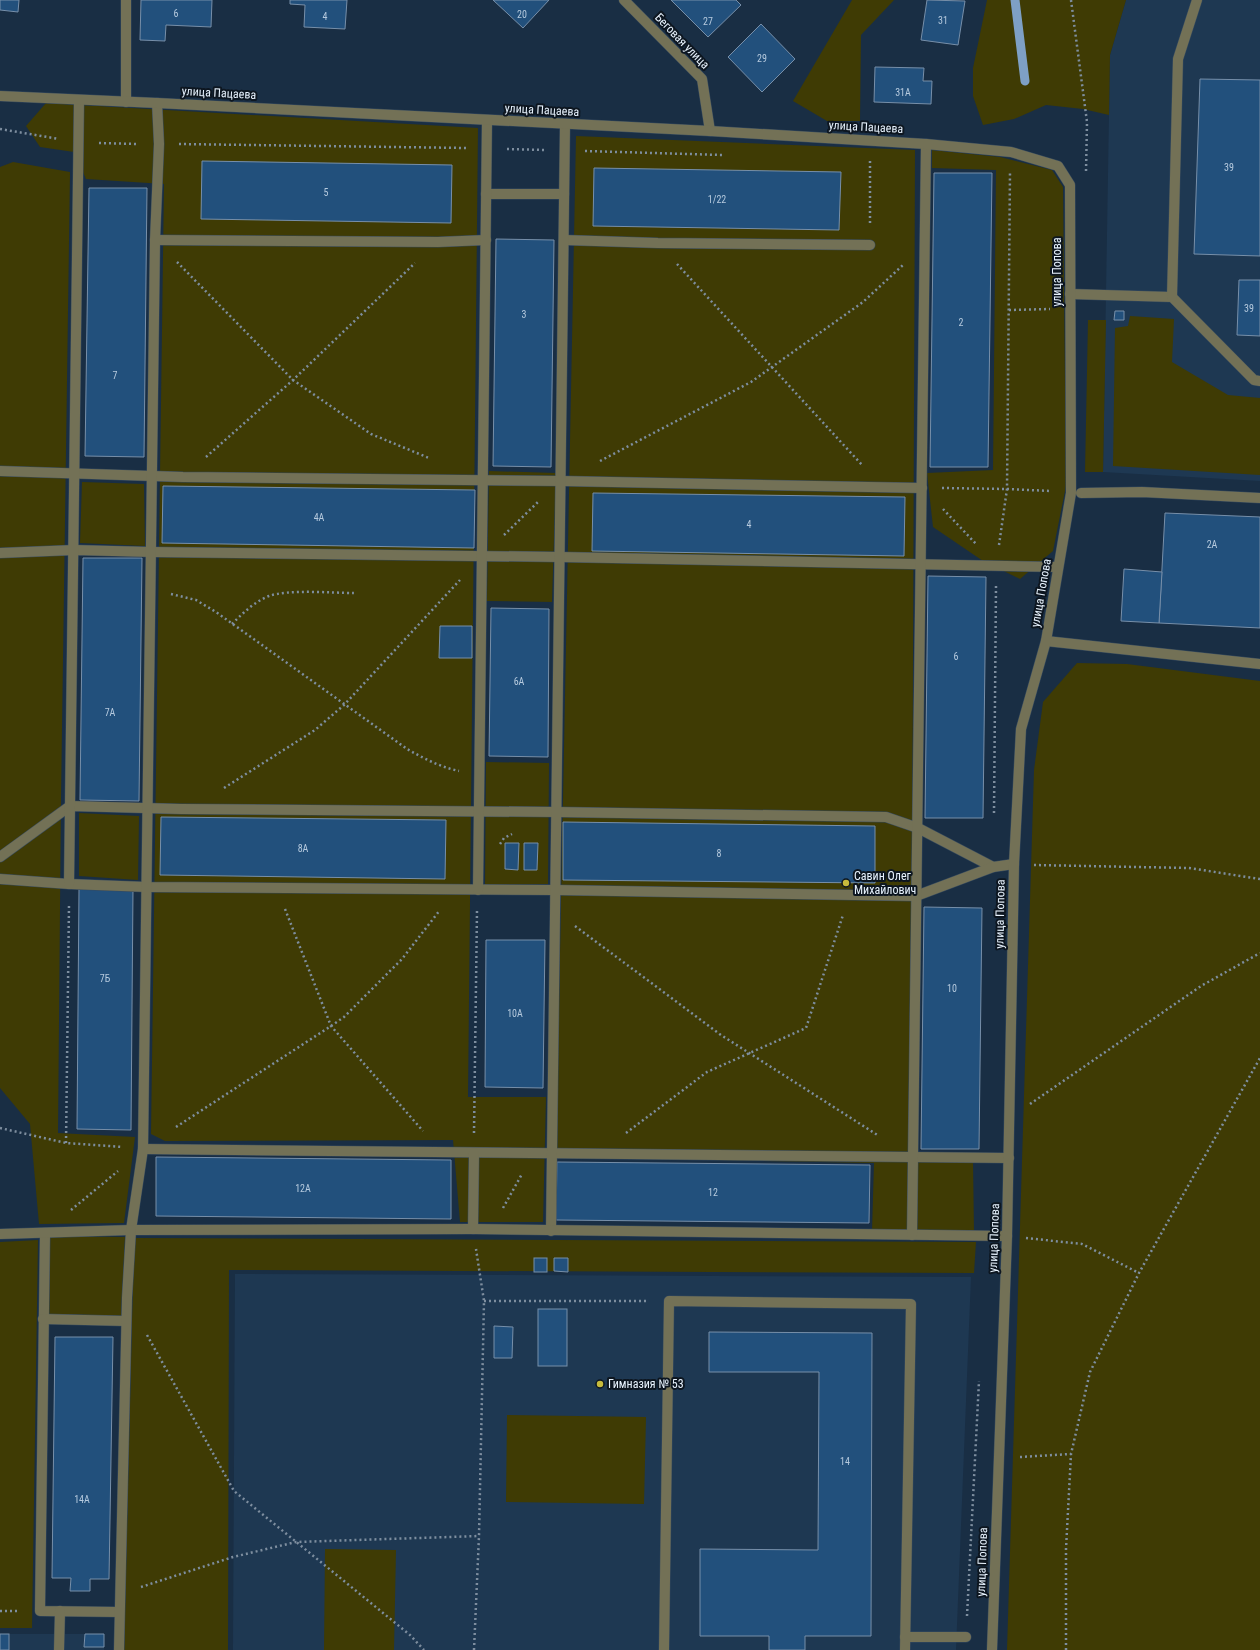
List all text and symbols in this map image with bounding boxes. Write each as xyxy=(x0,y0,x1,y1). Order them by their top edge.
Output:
house number: 6 xyxy=(174,8,179,19)
house number: 20 xyxy=(517,9,527,20)
street label: Беговая улица xyxy=(652,10,712,72)
house number: 4 xyxy=(323,11,328,22)
house number: 31 xyxy=(938,15,948,26)
house number: 27 xyxy=(703,16,713,27)
house number: 29 xyxy=(757,53,767,64)
street label: улица Пацаева xyxy=(181,84,257,102)
house number: 31А xyxy=(895,87,911,98)
street label: улица Пацаева xyxy=(504,101,580,119)
street label: улица Пацаева xyxy=(828,118,904,136)
house number: 39 xyxy=(1224,162,1234,173)
house number: 5 xyxy=(324,187,329,198)
house number: 1/22 xyxy=(708,194,726,205)
street label: улица Попова xyxy=(1050,237,1064,307)
house number: 39 xyxy=(1244,303,1254,314)
house number: 3 xyxy=(522,309,527,320)
house number: 2 xyxy=(959,317,964,328)
house number: 7 xyxy=(113,370,118,381)
house number: 4А xyxy=(314,512,325,523)
house number: 4 xyxy=(747,519,752,530)
house number: 2А xyxy=(1207,539,1218,550)
street label: улица Попова xyxy=(1028,557,1054,628)
house number: 6 xyxy=(954,651,959,662)
house number: 6А xyxy=(514,676,525,687)
house number: 7А xyxy=(105,707,116,718)
house number: 8А xyxy=(298,843,309,854)
house number: 8 xyxy=(717,848,722,859)
place label: Савин Олег Михайлович xyxy=(854,869,916,897)
marker: Савин Олег Михайлович xyxy=(841,878,851,888)
street label: улица Попова xyxy=(992,879,1008,949)
house number: 7Б xyxy=(100,973,111,984)
house number: 10 xyxy=(947,983,957,994)
house number: 10А xyxy=(507,1008,523,1019)
house number: 12А xyxy=(295,1183,311,1194)
house number: 12 xyxy=(708,1187,718,1198)
street label: улица Попова xyxy=(986,1203,1002,1273)
place label: Гимназия № 53 xyxy=(608,1377,684,1391)
marker: Гимназия № 53 xyxy=(595,1379,605,1389)
house number: 14 xyxy=(840,1456,850,1467)
house number: 14А xyxy=(74,1494,90,1505)
street label: улица Попова xyxy=(974,1527,990,1597)

